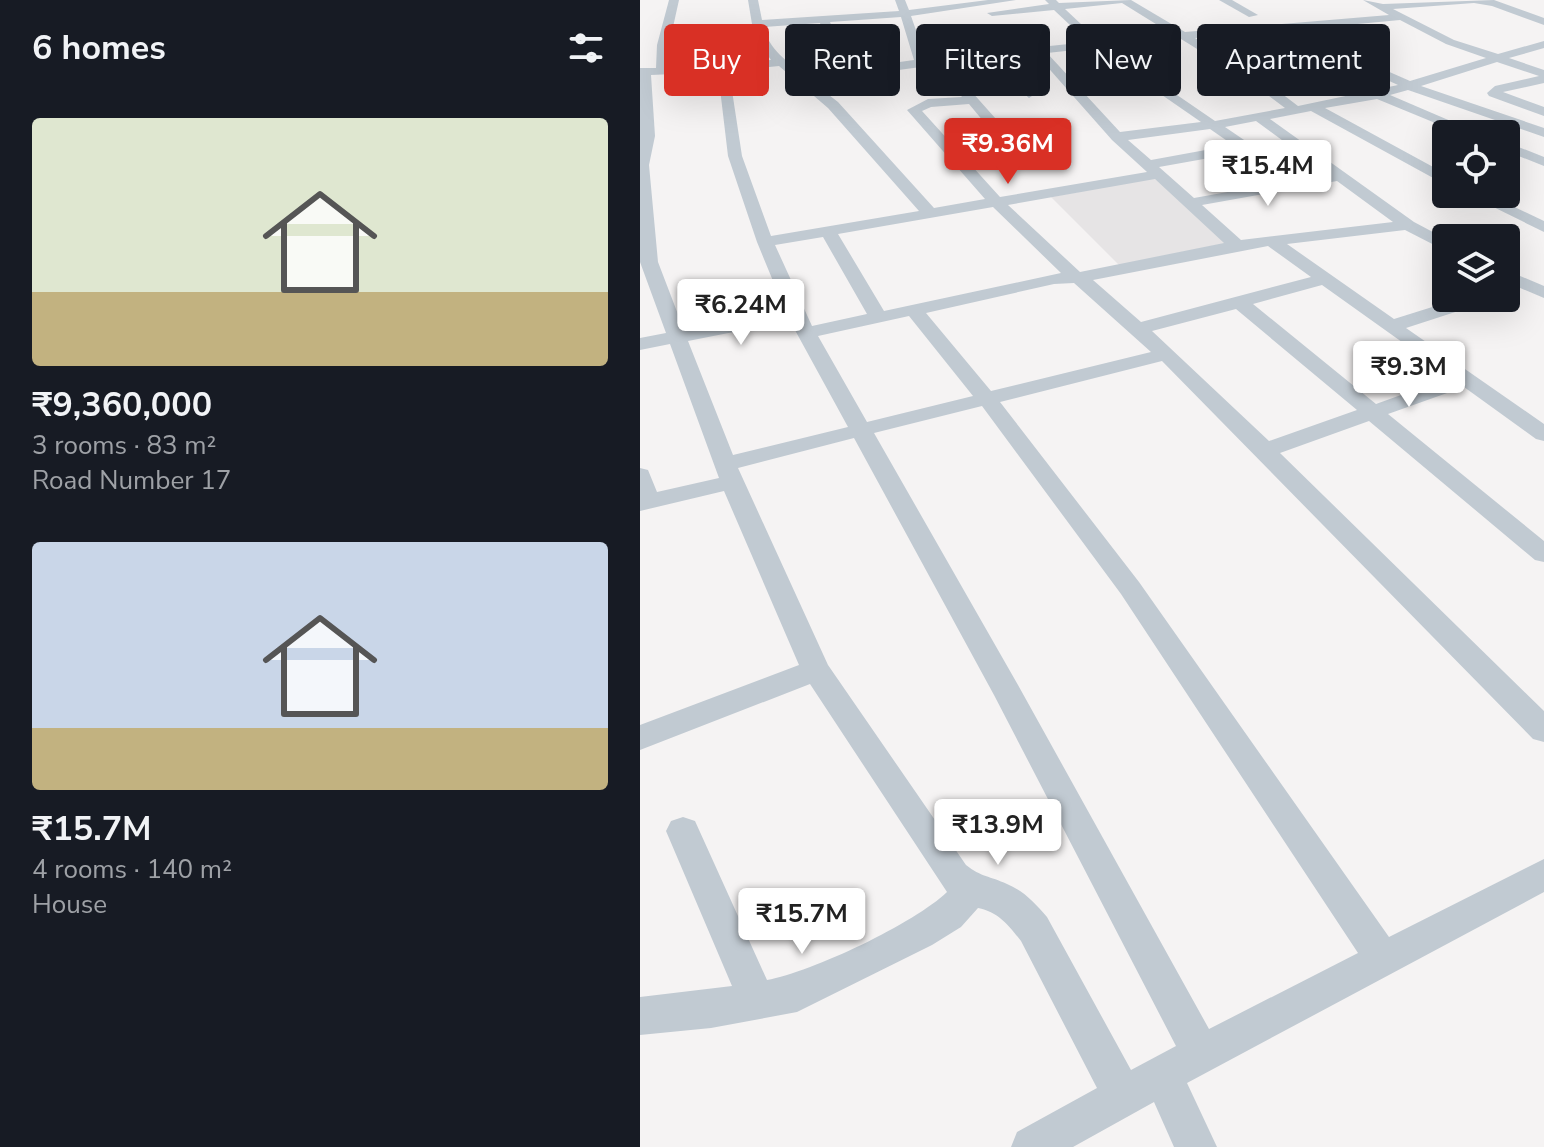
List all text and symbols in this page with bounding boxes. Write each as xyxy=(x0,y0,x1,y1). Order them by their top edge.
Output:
chip: Buy xyxy=(664,24,769,96)
chip: Rent xyxy=(785,24,900,96)
chip: Filters xyxy=(916,24,1050,96)
chip: New xyxy=(1066,24,1181,96)
chip: Apartment xyxy=(1197,24,1390,96)
text: 6 homes xyxy=(32,25,166,71)
icon: filters xyxy=(564,26,608,70)
pin: ₹9.36M xyxy=(943,118,1073,186)
map controls xyxy=(1432,120,1520,312)
button: locate xyxy=(1432,120,1520,208)
text: ₹9.36M xyxy=(962,126,1054,161)
pin: ₹15.4M xyxy=(1203,140,1333,208)
text: ₹15.4M xyxy=(1222,148,1314,183)
icon: home xyxy=(248,170,392,314)
button: layers xyxy=(1432,224,1520,312)
pin: ₹6.24M xyxy=(676,279,806,347)
text: ₹6.24M xyxy=(695,287,787,322)
pin: ₹9.3M xyxy=(1353,341,1465,409)
text: ₹9.3M xyxy=(1371,349,1447,384)
text: ₹9,360,000 xyxy=(32,382,212,428)
text: 3 rooms · 83 m² xyxy=(32,428,216,463)
text: Road Number 17 xyxy=(32,463,231,498)
icon: home xyxy=(248,594,392,738)
pin: ₹13.9M xyxy=(933,799,1063,867)
text: ₹15.7M xyxy=(32,806,152,852)
text: ₹13.9M xyxy=(952,807,1044,842)
text: 4 rooms · 140 m² xyxy=(32,852,232,887)
text: House xyxy=(32,887,107,922)
pin: ₹15.7M xyxy=(737,888,867,956)
text: ₹15.7M xyxy=(756,896,848,931)

